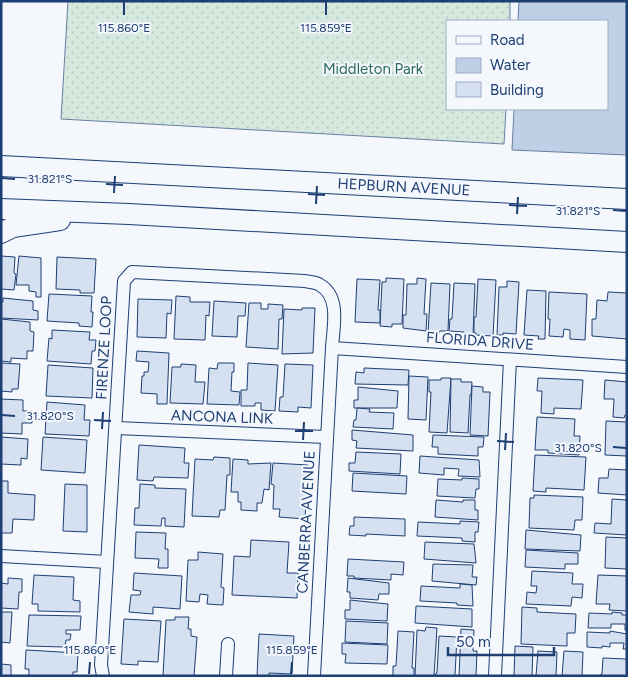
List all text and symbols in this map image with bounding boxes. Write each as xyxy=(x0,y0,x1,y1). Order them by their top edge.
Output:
legend xyxy=(446,20,608,110)
text: 115.860°E xyxy=(98,21,150,35)
text: 115.859°E xyxy=(300,21,352,35)
text: Road xyxy=(490,31,525,49)
text: Water xyxy=(490,56,530,74)
park label: Middleton Park xyxy=(323,60,424,78)
text: Building xyxy=(490,81,544,99)
text: 31.821°S xyxy=(28,172,72,186)
street label: HEPBURN AVENUE xyxy=(337,175,471,199)
text: 31.821°S xyxy=(556,204,600,218)
street label: FIRENZE LOOP xyxy=(92,295,116,400)
street label: FLORIDA DRIVE xyxy=(426,328,534,354)
street label: ANCONA LINK xyxy=(171,406,274,428)
text: 31.820°S xyxy=(26,409,74,423)
text: 31.820°S xyxy=(554,441,602,455)
street label: CANBERRA AVENUE xyxy=(293,450,319,594)
scale bar xyxy=(448,624,554,656)
text: 50 m xyxy=(456,633,491,651)
text: 115.860°E xyxy=(64,643,116,657)
text: 115.859°E xyxy=(266,643,318,657)

